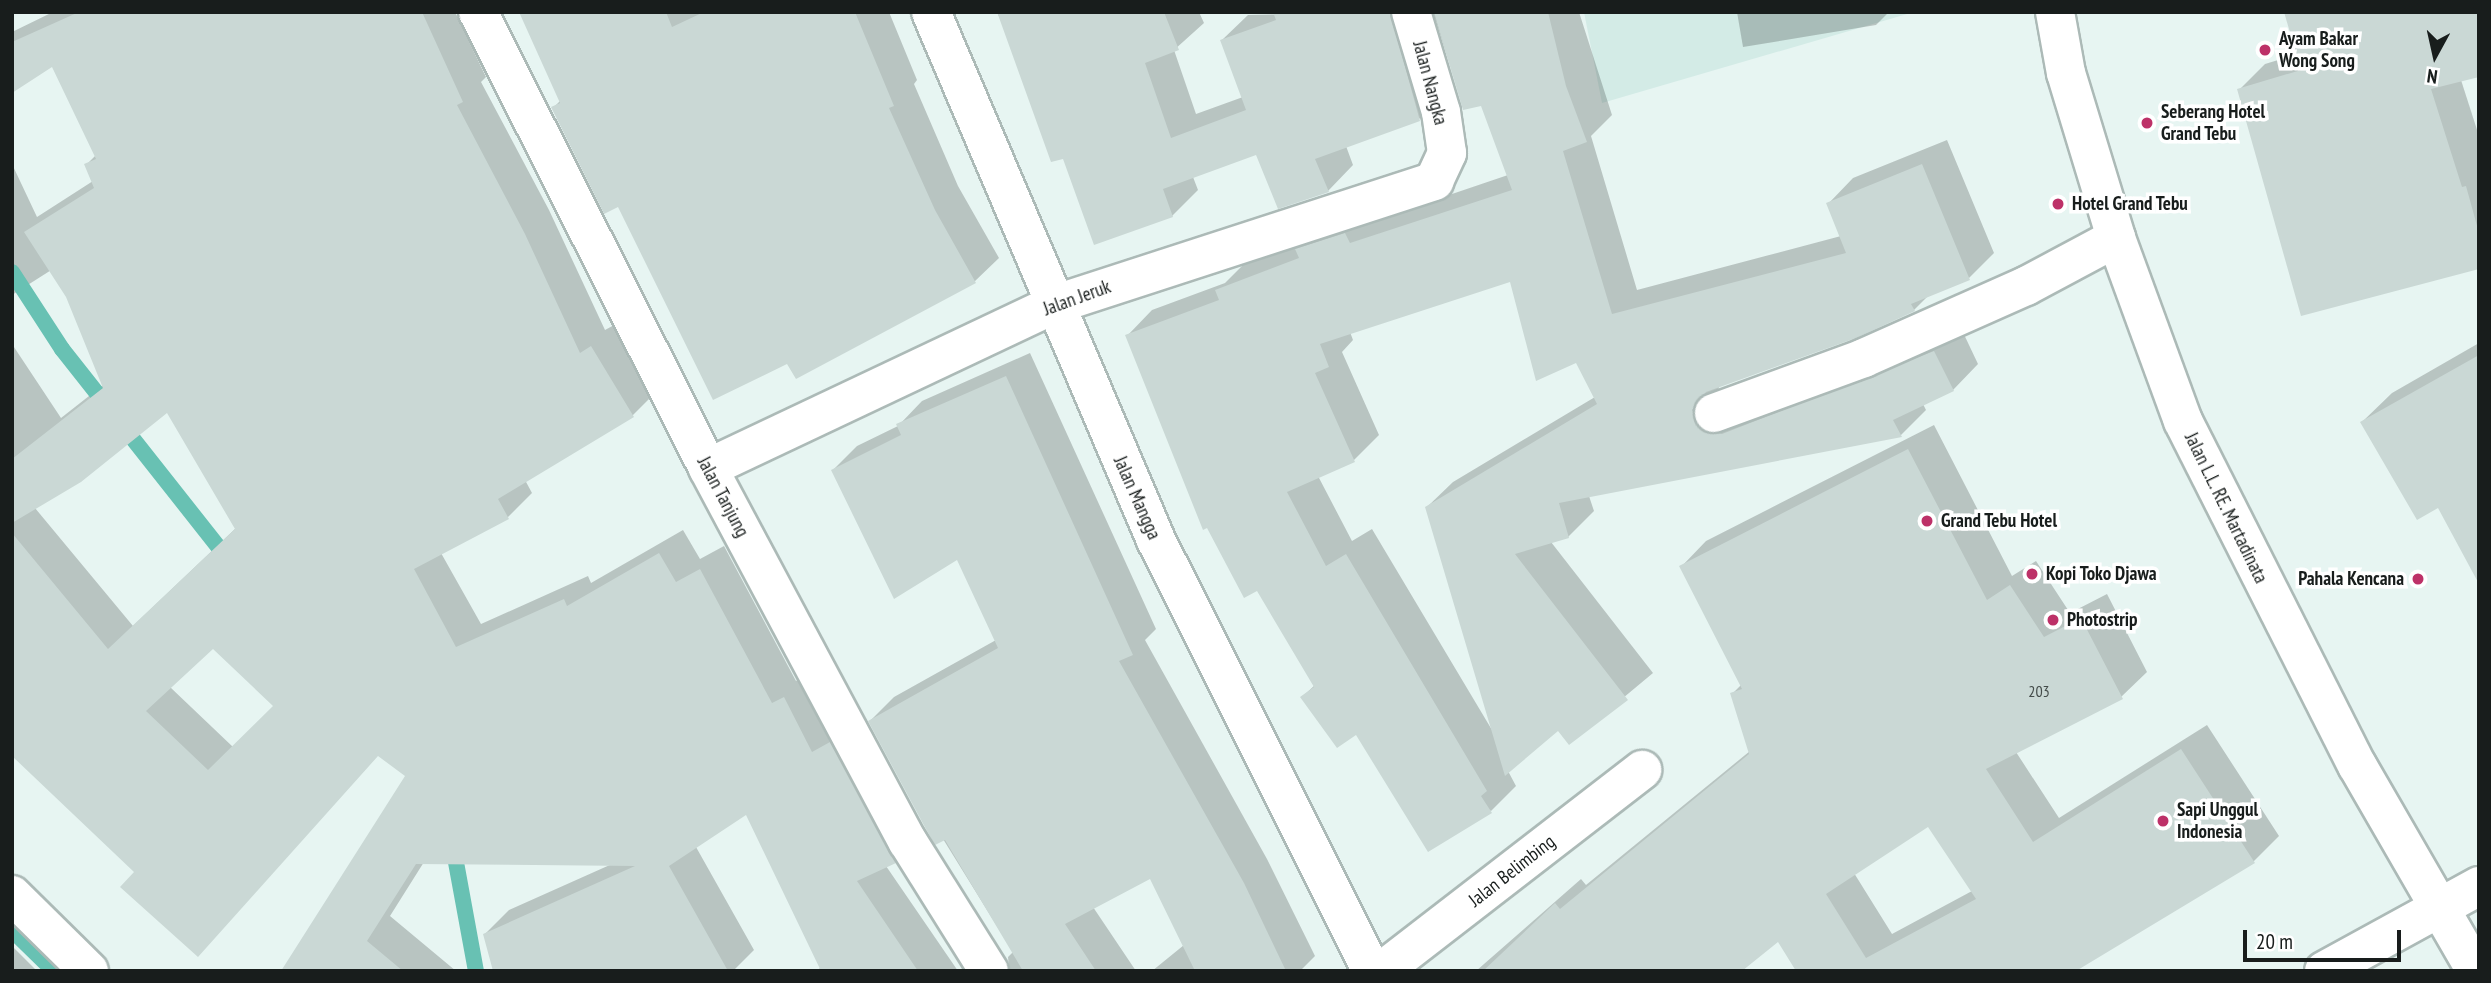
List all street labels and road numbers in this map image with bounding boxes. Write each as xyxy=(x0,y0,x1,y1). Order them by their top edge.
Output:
street label: Jalan Nangka xyxy=(1408,39,1452,127)
street label: Jalan Jeruk xyxy=(1040,275,1114,321)
street label: Jalan L.L. RE. Martadinata xyxy=(2179,428,2273,588)
street label: Jalan Tanjung xyxy=(692,453,754,541)
street label: Jalan Mangga xyxy=(1109,453,1165,543)
street label: Jalan Belimbing xyxy=(1464,830,1560,912)

